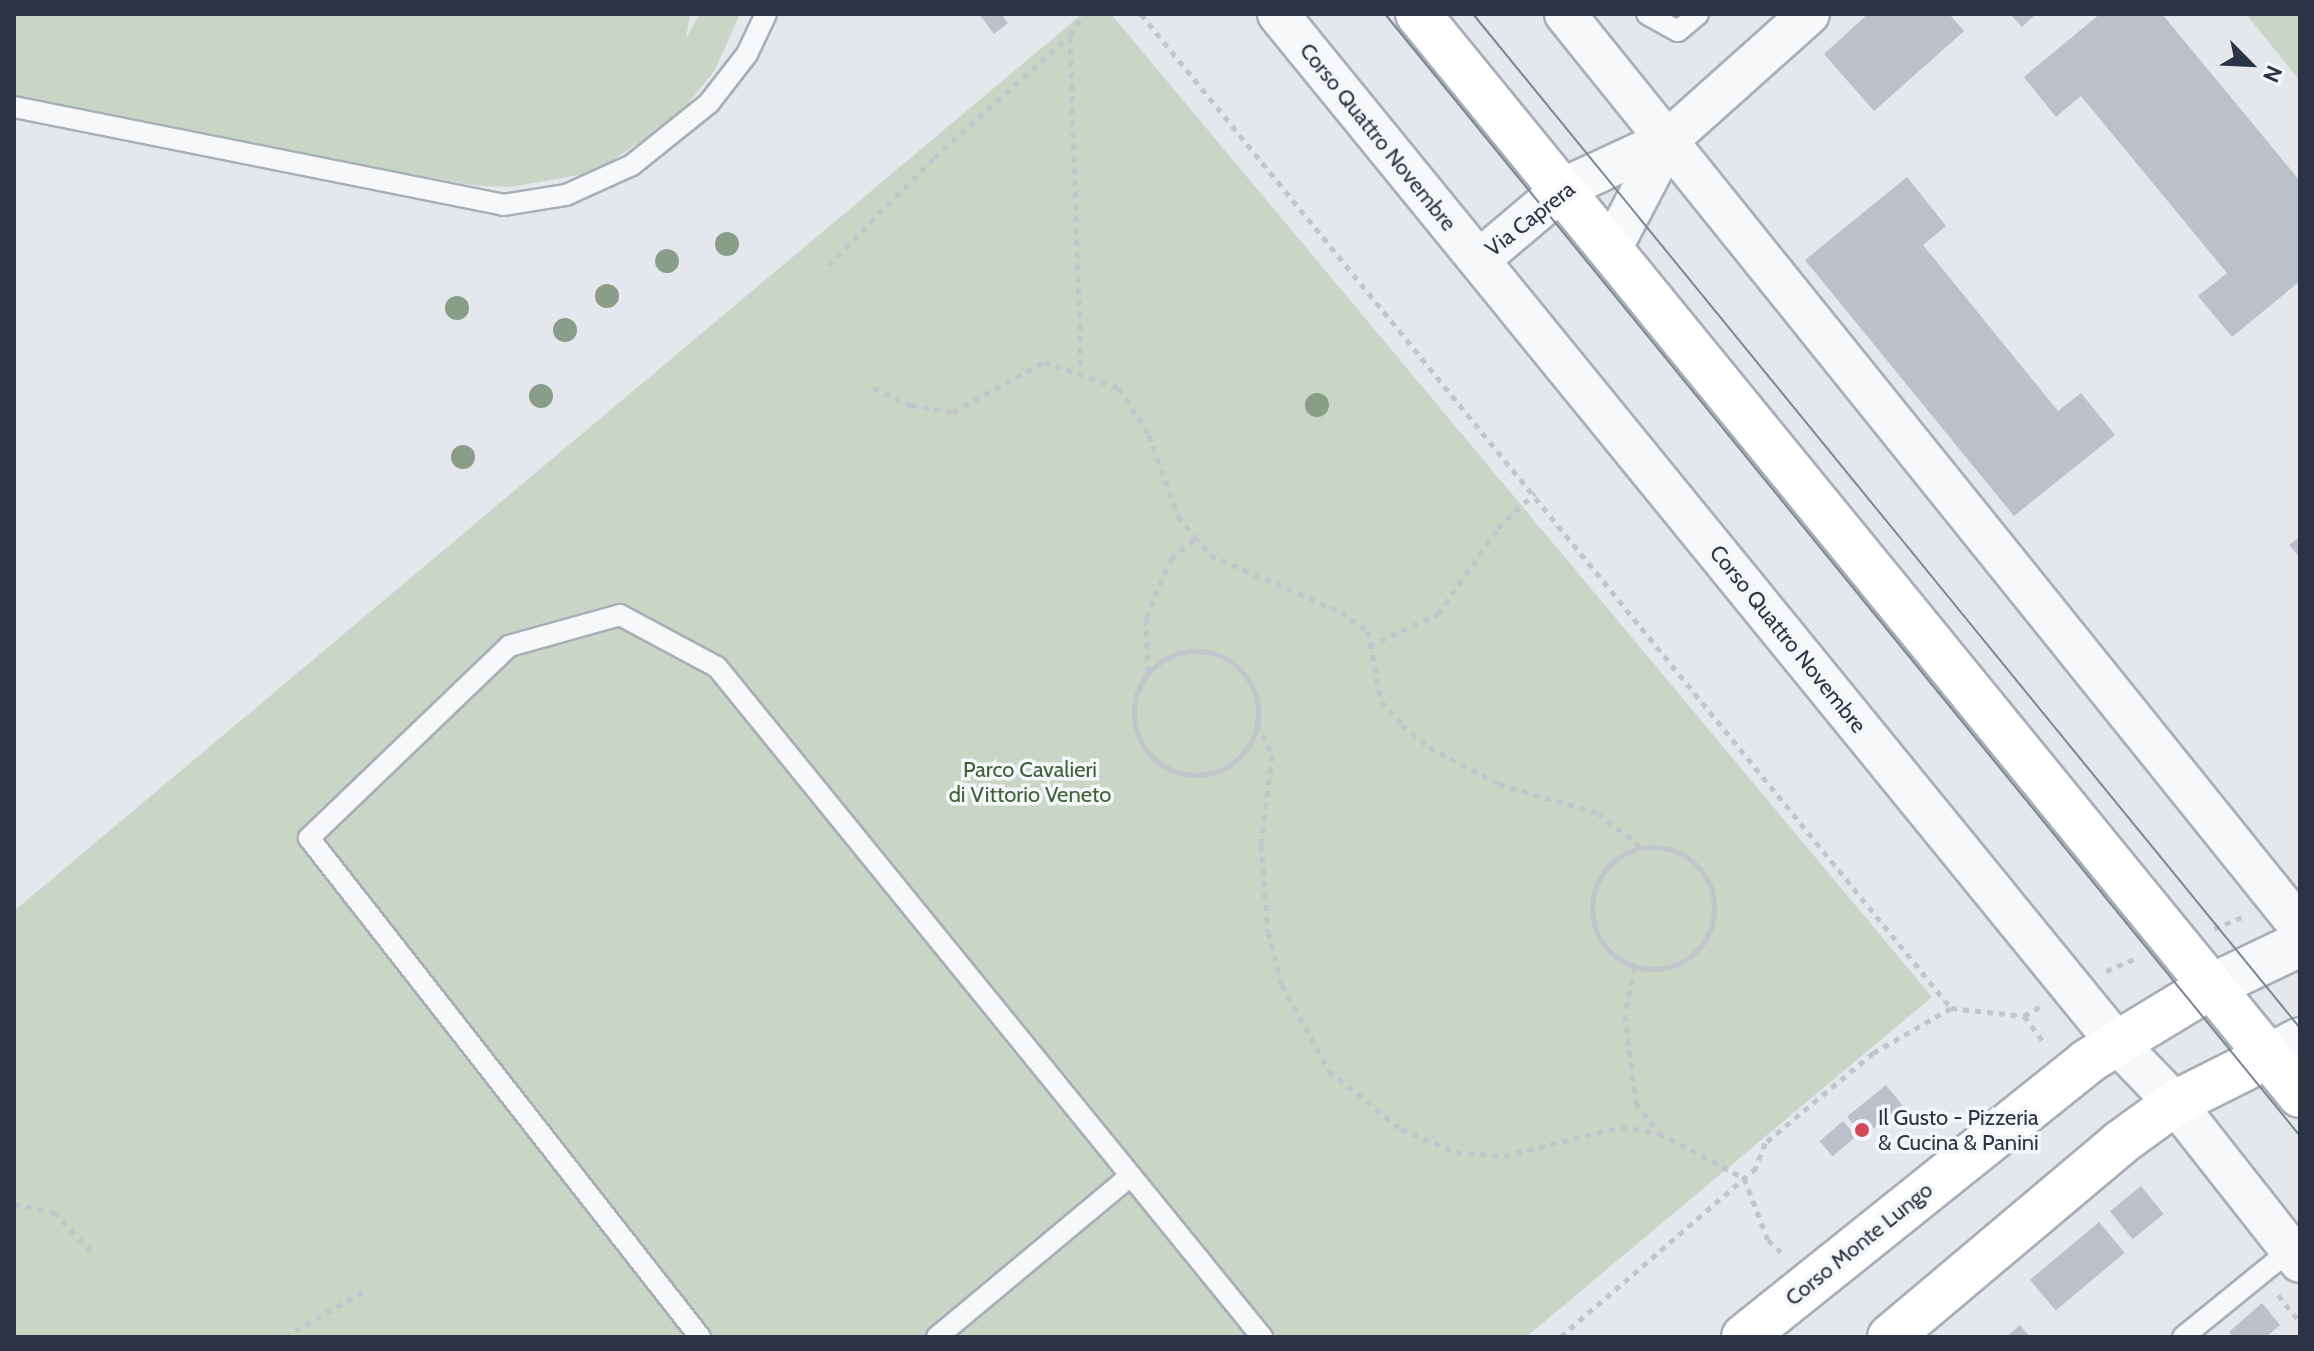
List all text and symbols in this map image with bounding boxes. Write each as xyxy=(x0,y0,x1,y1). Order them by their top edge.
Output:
north arrow xyxy=(2210,24,2290,104)
street label: Corso Quattro Novembre xyxy=(1294,38,1462,236)
text: N xyxy=(2257,61,2288,87)
street label: Via Caprera xyxy=(1480,176,1580,262)
street label: Corso Quattro Novembre xyxy=(1704,540,1872,738)
park label: Parco Cavalieri di Vittorio Veneto xyxy=(949,756,1111,808)
place label: Il Gusto - Pizzeria & Cucina & Panini xyxy=(1878,1104,2039,1156)
marker: Il Gusto - Pizzeria & Cucina & Panini xyxy=(1853,1121,1871,1139)
street label: Corso Monte Lungo xyxy=(1780,1177,1938,1311)

